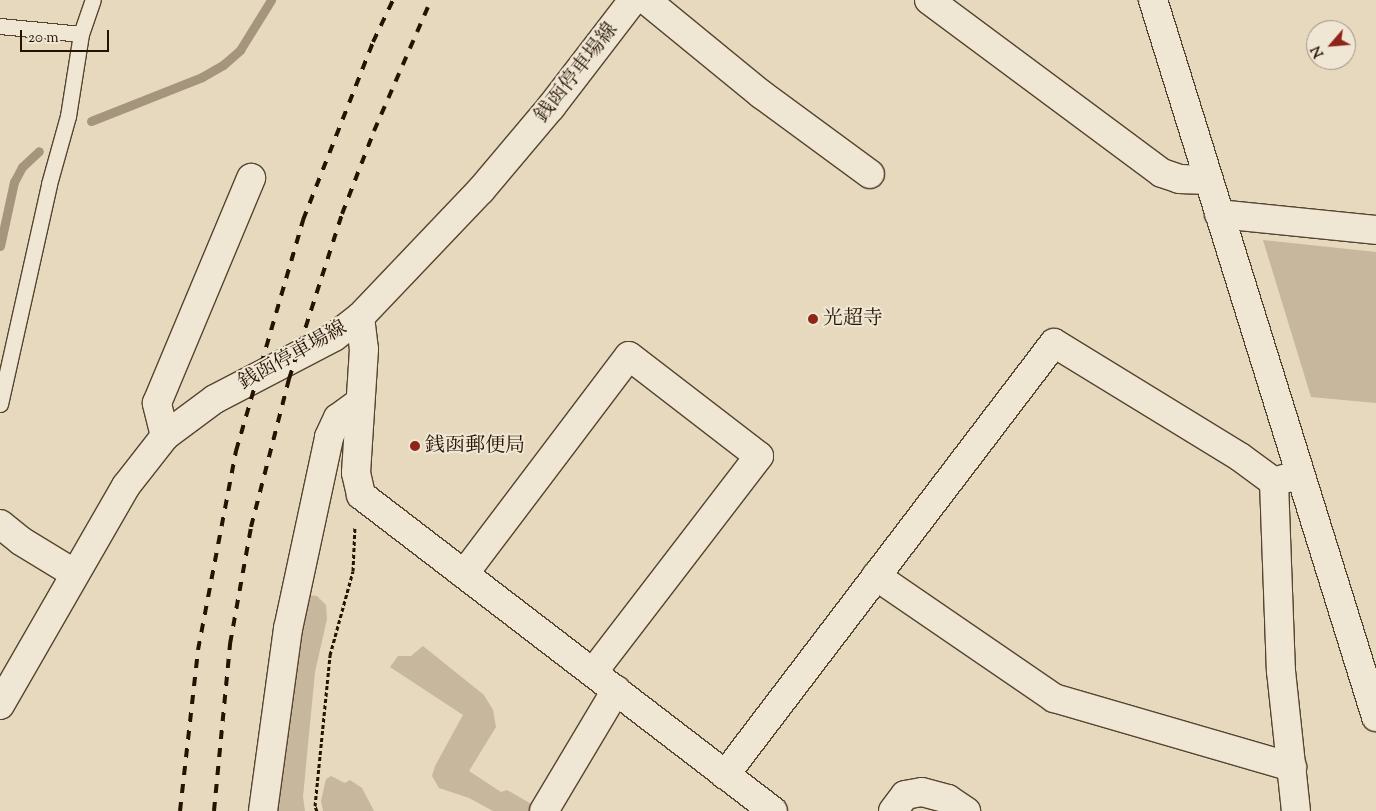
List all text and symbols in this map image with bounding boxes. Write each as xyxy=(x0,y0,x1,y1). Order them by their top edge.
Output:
street label: 銭函停車場線 xyxy=(531,18,623,128)
scale bar xyxy=(22,20,111,52)
north arrow xyxy=(1306,20,1356,70)
text: 20 m xyxy=(28,28,59,49)
text: N xyxy=(1307,42,1330,61)
place label: 光超寺 xyxy=(823,307,883,331)
marker: 光超寺 xyxy=(807,313,819,325)
street label: 銭函停車場線 xyxy=(235,316,351,396)
place label: 銭函郵便局 xyxy=(425,434,525,458)
marker: 銭函郵便局 xyxy=(409,440,421,452)

